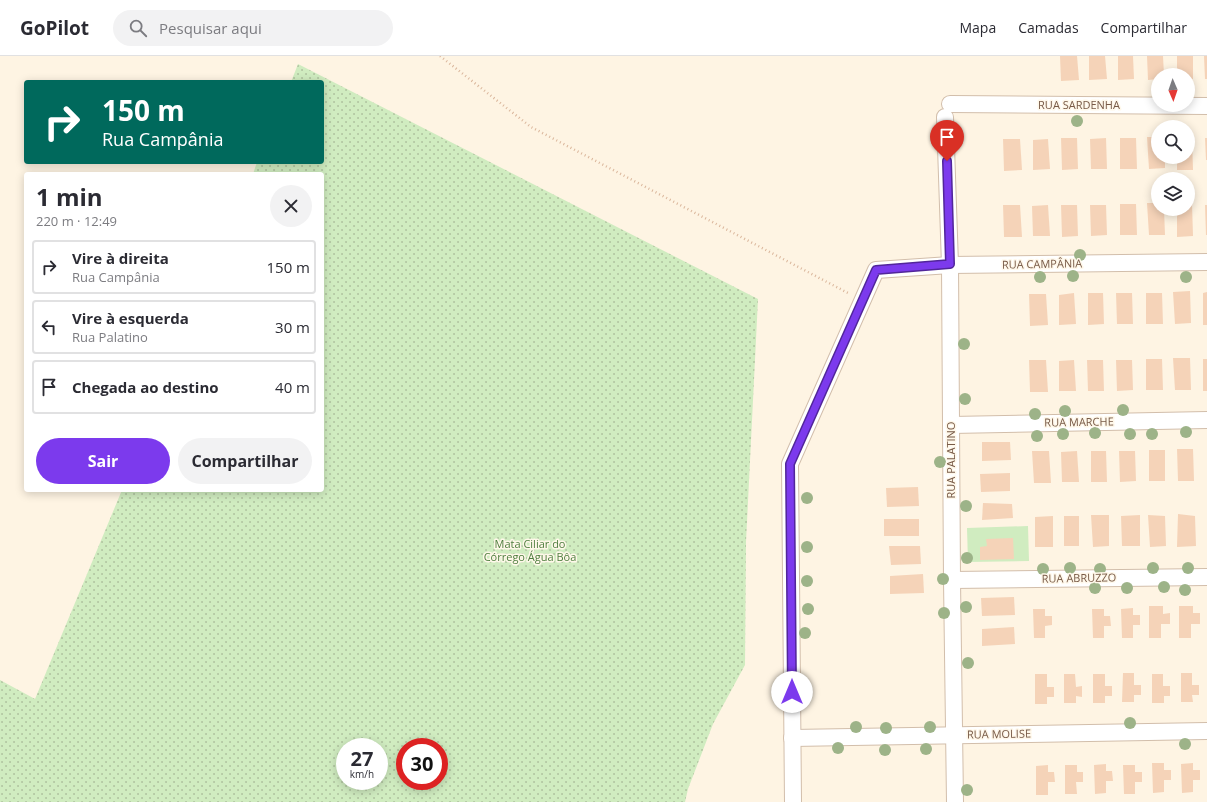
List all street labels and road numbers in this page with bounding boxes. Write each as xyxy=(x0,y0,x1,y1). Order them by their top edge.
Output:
street label: RUA SARDENHA xyxy=(1038,97,1120,112)
street label: RUA CAMPÂNIA xyxy=(1002,255,1082,272)
street label: RUA MARCHE xyxy=(1044,413,1114,430)
street label: RUA PALATINO xyxy=(943,422,958,498)
street label: RUA ABRUZZO xyxy=(1042,569,1116,586)
street label: RUA MOLISE xyxy=(967,725,1031,742)

